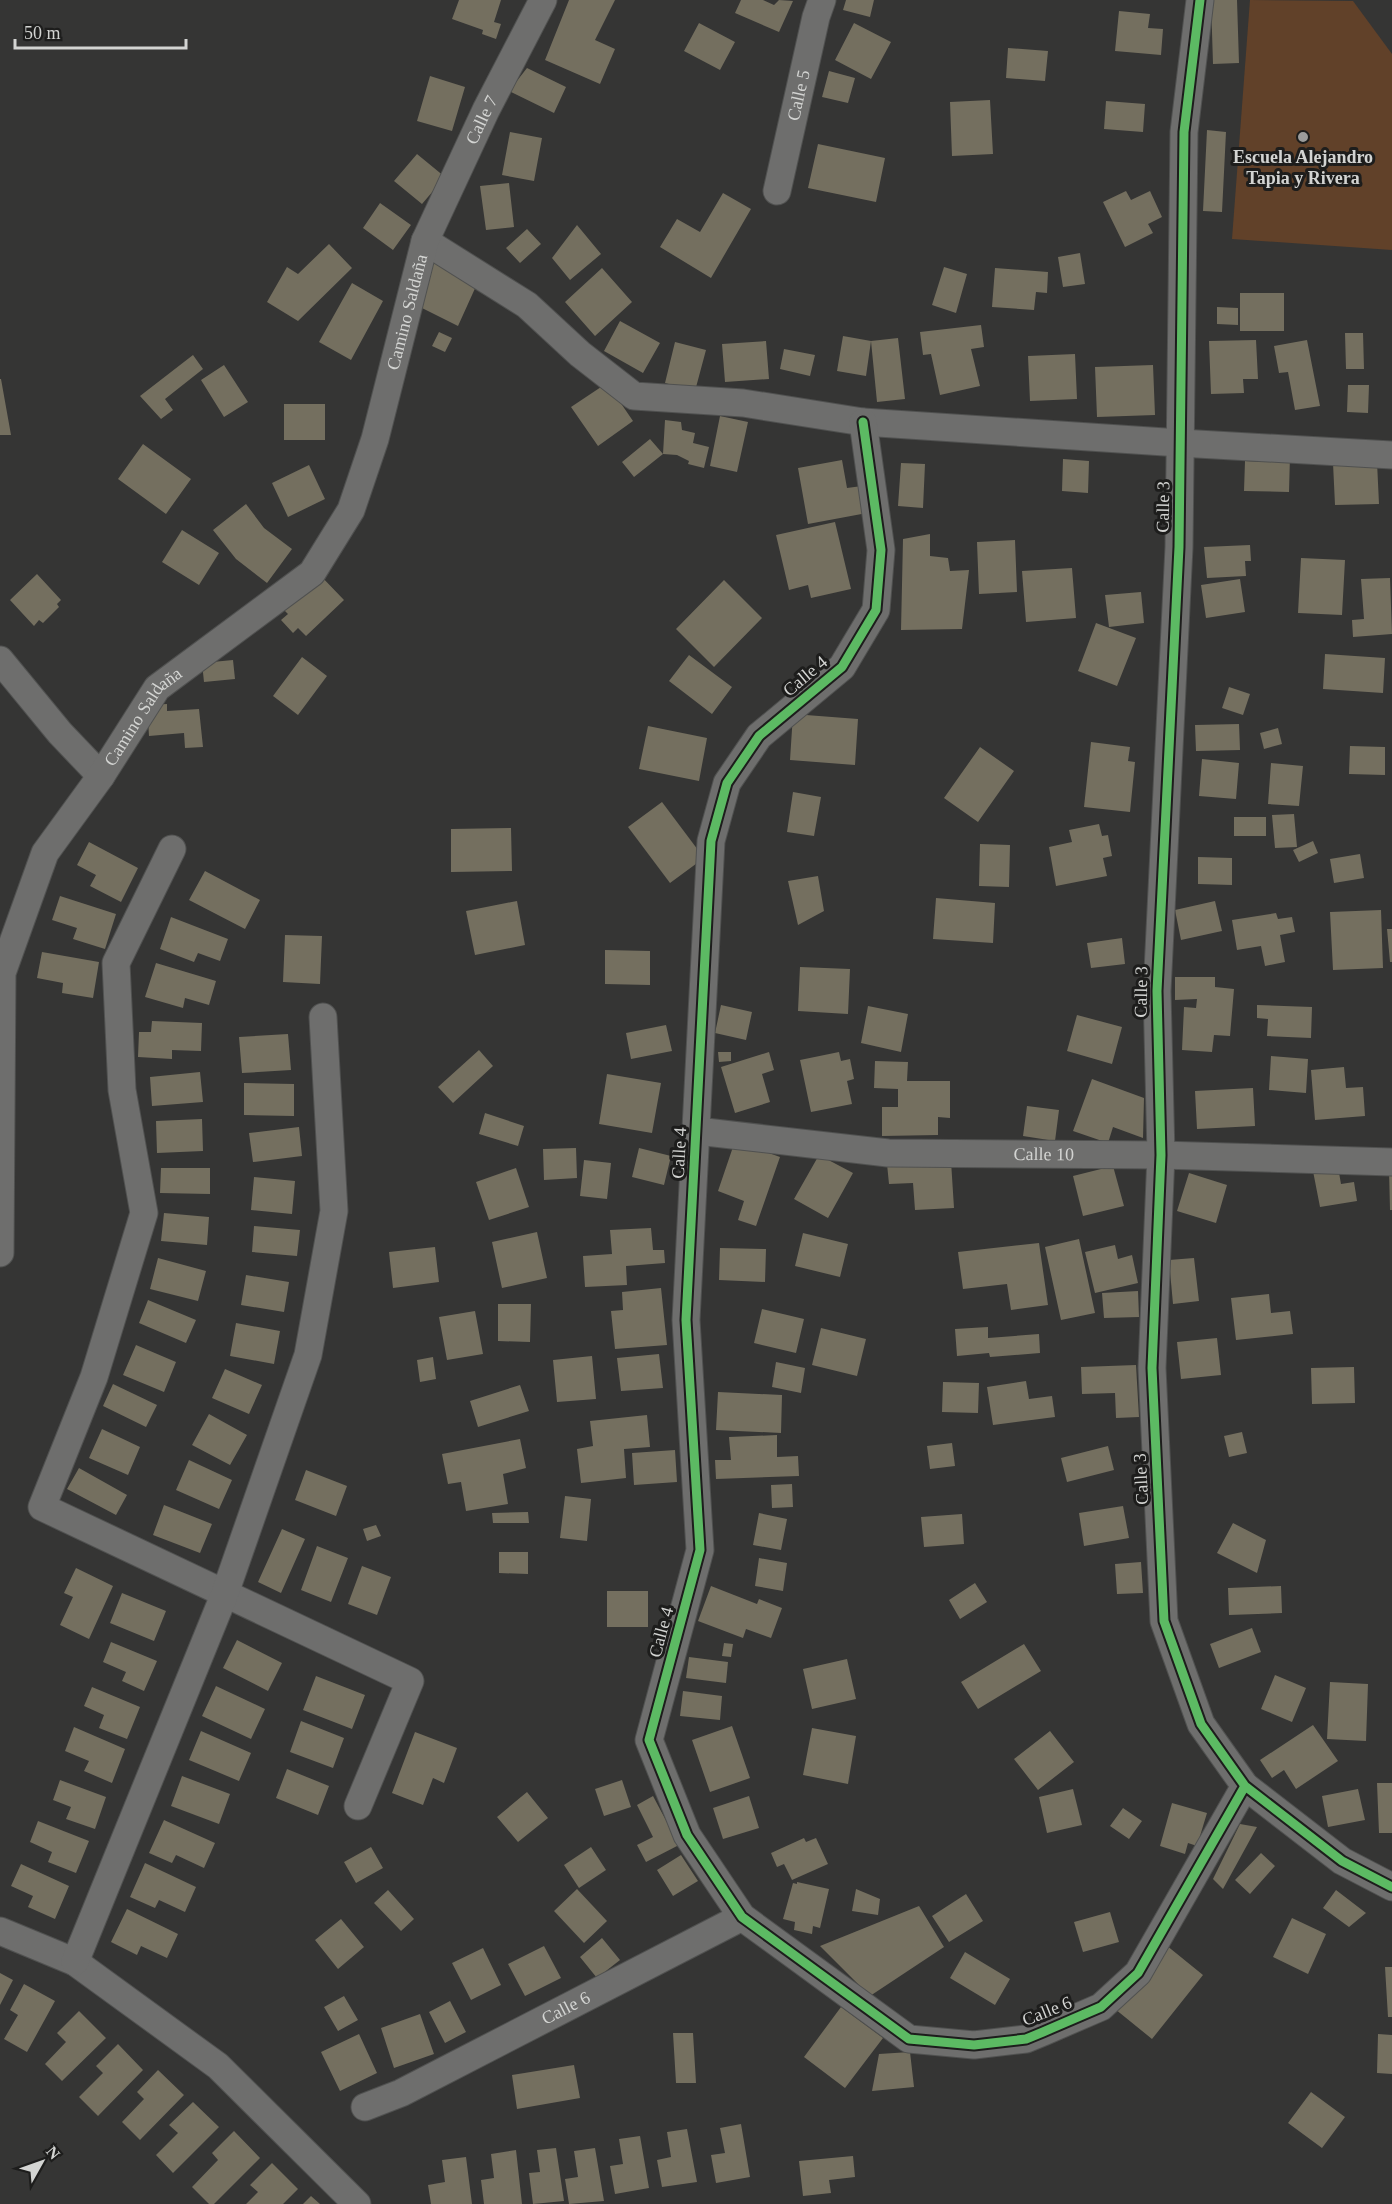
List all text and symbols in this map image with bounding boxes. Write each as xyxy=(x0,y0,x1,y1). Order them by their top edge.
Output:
scale bar xyxy=(15,12,186,50)
text: 50 m xyxy=(24,23,61,43)
street label: Calle 5 xyxy=(783,68,814,123)
street label: Calle 7 xyxy=(462,92,502,147)
marker: Escuela Alejandro Tapia y Rivera xyxy=(1296,130,1310,144)
place label: Escuela Alejandro Tapia y Rivera xyxy=(1233,147,1373,188)
street label: Camino Saldaña xyxy=(383,252,431,372)
street label: Calle 3 xyxy=(1153,481,1173,533)
street label: Calle 4 xyxy=(779,652,831,700)
street label: Camino Saldaña xyxy=(100,663,186,770)
street label: Calle 3 xyxy=(1131,966,1151,1018)
street label: Calle 4 xyxy=(668,1127,690,1179)
street label: Calle 10 xyxy=(1013,1144,1074,1164)
street label: Calle 3 xyxy=(1130,1453,1152,1505)
street label: Calle 4 xyxy=(645,1605,677,1659)
street label: Calle 6 xyxy=(538,1987,593,2029)
street label: Calle 6 xyxy=(1019,1992,1075,2030)
north arrow xyxy=(12,2132,72,2192)
text: N xyxy=(43,2143,64,2163)

